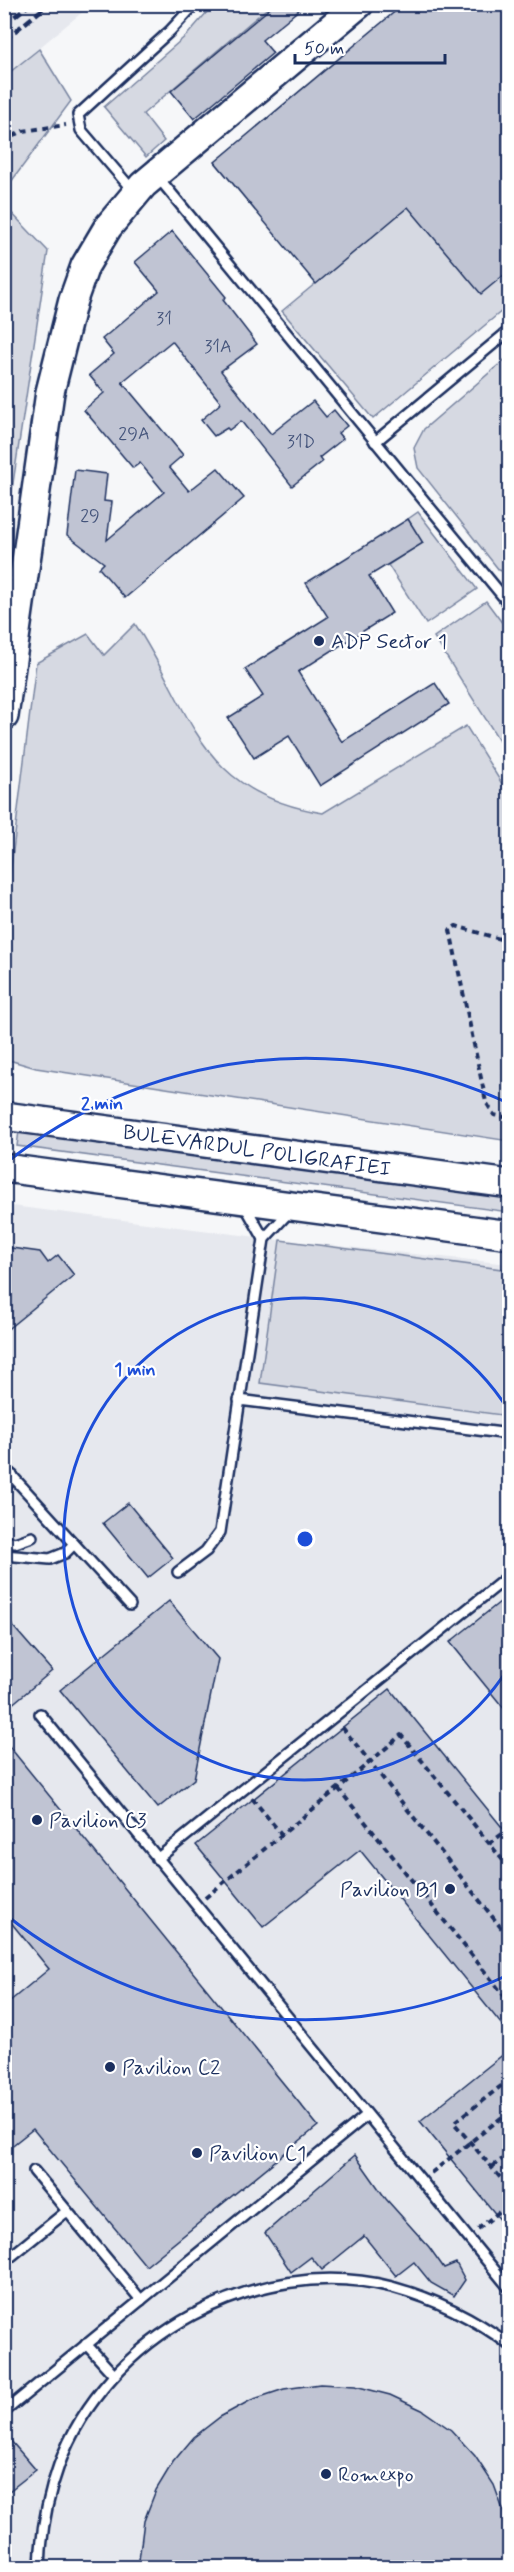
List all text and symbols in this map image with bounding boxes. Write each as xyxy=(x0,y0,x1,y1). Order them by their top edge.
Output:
scale bar xyxy=(295,27,445,65)
text: 50 m xyxy=(304,37,344,61)
house number: 31 xyxy=(156,307,172,331)
house number: 31A xyxy=(204,335,232,359)
house number: 29A xyxy=(118,422,150,446)
house number: 31D xyxy=(287,430,315,454)
house number: 29 xyxy=(80,504,100,528)
place label: ADP Sector 1 xyxy=(331,628,447,656)
marker: ADP Sector 1 xyxy=(312,634,326,648)
text: 2 min xyxy=(81,1092,123,1116)
street label: BULEVARDUL POLIGRAFIEI xyxy=(121,1118,393,1184)
text: 1 min xyxy=(114,1358,156,1382)
centre of rings xyxy=(295,1529,315,1549)
place label: Pavilion C3 xyxy=(49,1807,147,1835)
marker: Pavilion C3 xyxy=(30,1813,44,1827)
place label: Pavilion B1 xyxy=(340,1876,438,1904)
marker: Pavilion B1 xyxy=(443,1882,457,1896)
place label: Pavilion C2 xyxy=(122,2054,220,2082)
marker: Pavilion C2 xyxy=(103,2060,117,2074)
place label: Pavilion C1 xyxy=(209,2140,306,2168)
marker: Pavilion C1 xyxy=(190,2146,204,2160)
place label: Romexpo xyxy=(338,2461,414,2489)
marker: Romexpo xyxy=(319,2467,333,2481)

